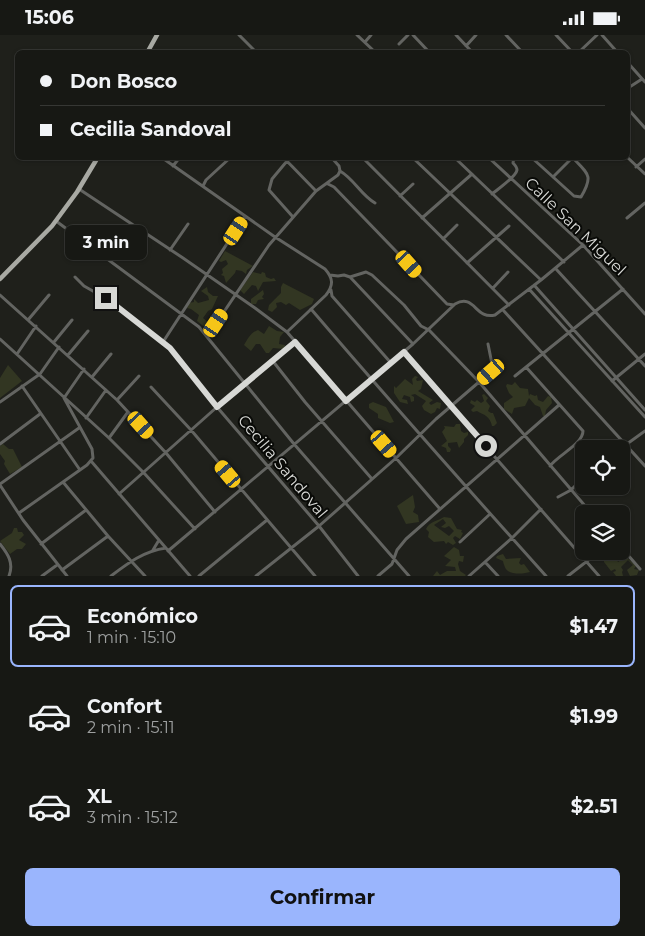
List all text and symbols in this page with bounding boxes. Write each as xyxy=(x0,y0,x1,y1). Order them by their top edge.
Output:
text: 15:06 xyxy=(25,6,74,29)
text: Don Bosco xyxy=(70,70,177,93)
text: Cecilia Sandoval xyxy=(70,118,232,141)
street label: Calle San Miguel xyxy=(521,173,630,279)
car xyxy=(221,214,250,248)
callout: 3 min xyxy=(65,225,147,261)
text: 3 min xyxy=(83,233,129,252)
car xyxy=(393,248,424,280)
route end xyxy=(95,287,117,309)
car xyxy=(201,306,230,340)
car xyxy=(474,356,507,388)
car xyxy=(125,409,156,441)
street label: Cecilia Sandoval xyxy=(234,411,331,522)
car xyxy=(368,428,399,460)
route start xyxy=(475,435,497,457)
map controls xyxy=(575,440,630,560)
button: locate xyxy=(575,440,630,495)
car xyxy=(212,458,243,490)
button: layers xyxy=(575,505,630,560)
icon: car xyxy=(27,604,72,649)
text: Económico xyxy=(87,605,198,628)
text: $1.47 xyxy=(570,615,618,638)
text: 1 min · 15:10 xyxy=(87,628,176,647)
icon: car xyxy=(27,694,72,739)
text: Confort xyxy=(87,695,162,718)
text: $1.99 xyxy=(569,705,618,728)
text: 2 min · 15:11 xyxy=(87,718,175,737)
icon: car xyxy=(27,784,72,829)
text: XL xyxy=(87,785,112,808)
text: $2.51 xyxy=(571,795,618,818)
text: 3 min · 15:12 xyxy=(87,808,178,827)
button: Confirmar xyxy=(25,868,620,926)

